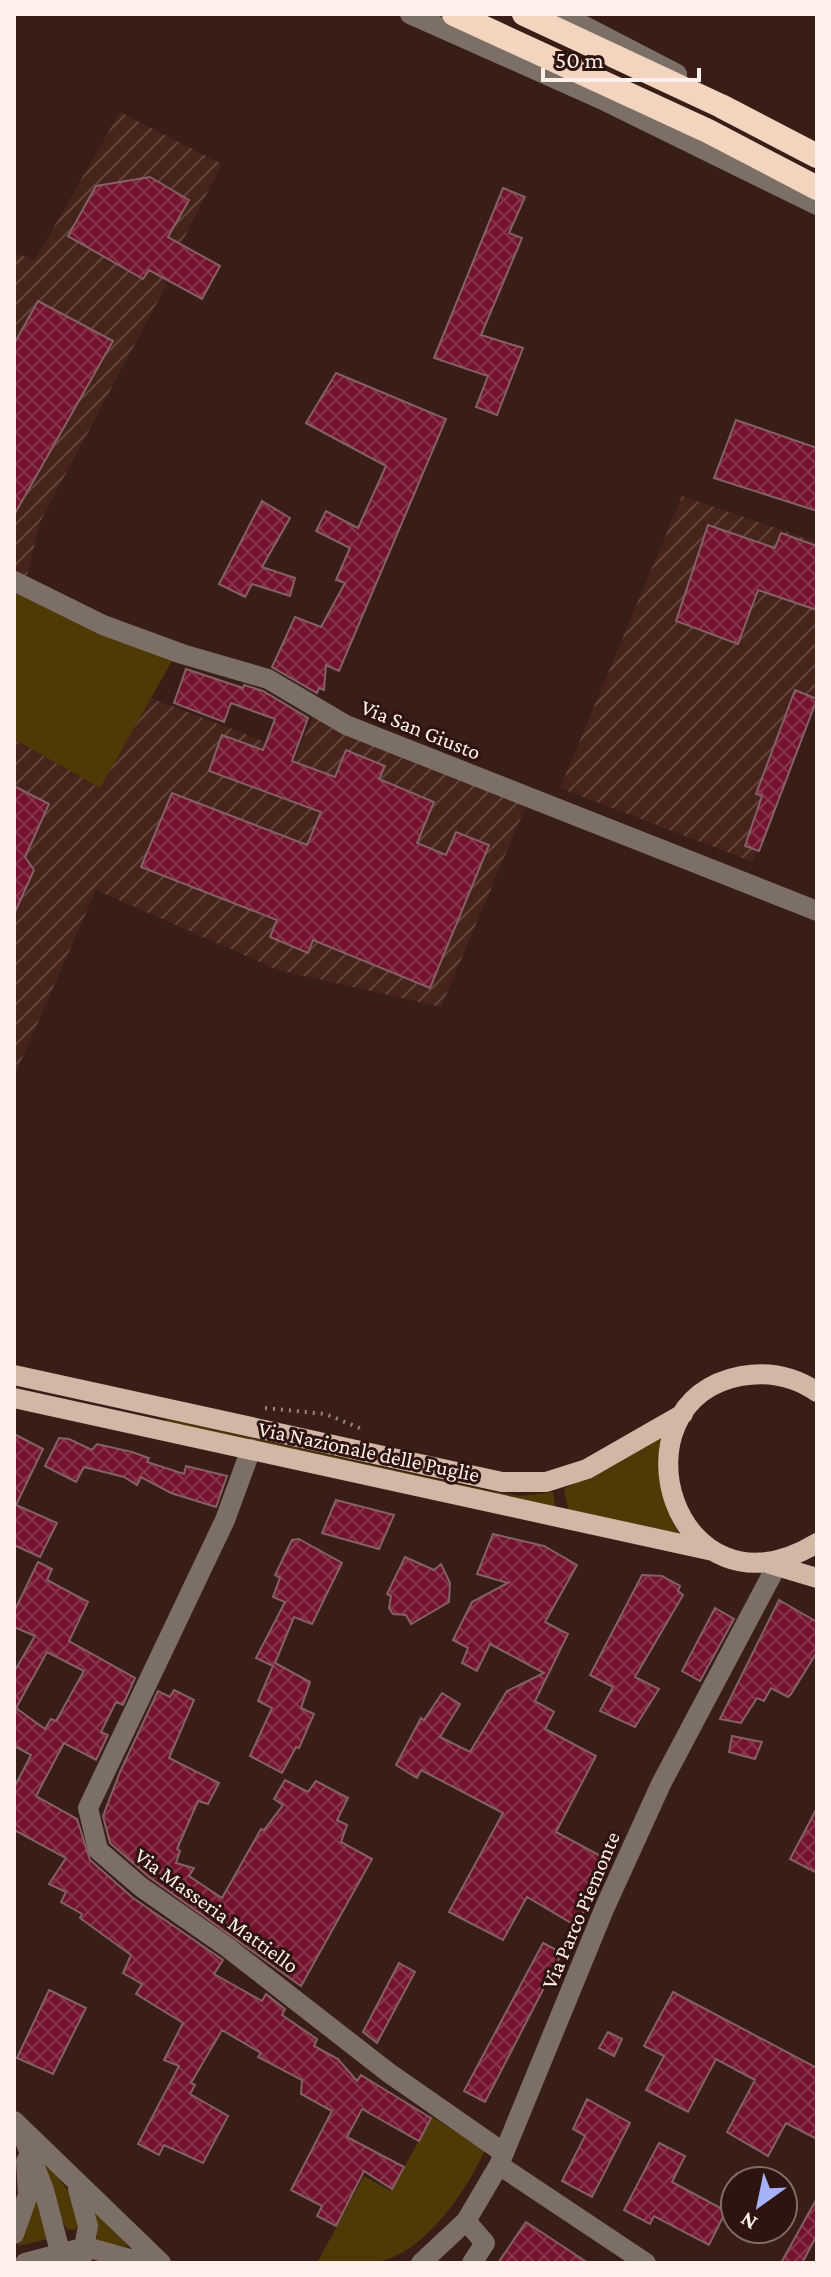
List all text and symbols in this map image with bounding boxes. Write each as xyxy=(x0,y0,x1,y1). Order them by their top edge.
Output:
scale bar xyxy=(543,32,699,82)
text: 50 m xyxy=(555,46,604,73)
street label: Via San Giusto xyxy=(357,694,484,765)
street label: Via Nazionale delle Puglie xyxy=(256,1416,482,1487)
street label: Via Parco Piemonte xyxy=(536,1828,625,1993)
street label: Via Masseria Mattiello xyxy=(130,1843,304,1978)
north arrow xyxy=(719,2165,799,2245)
text: N xyxy=(735,2207,761,2236)

